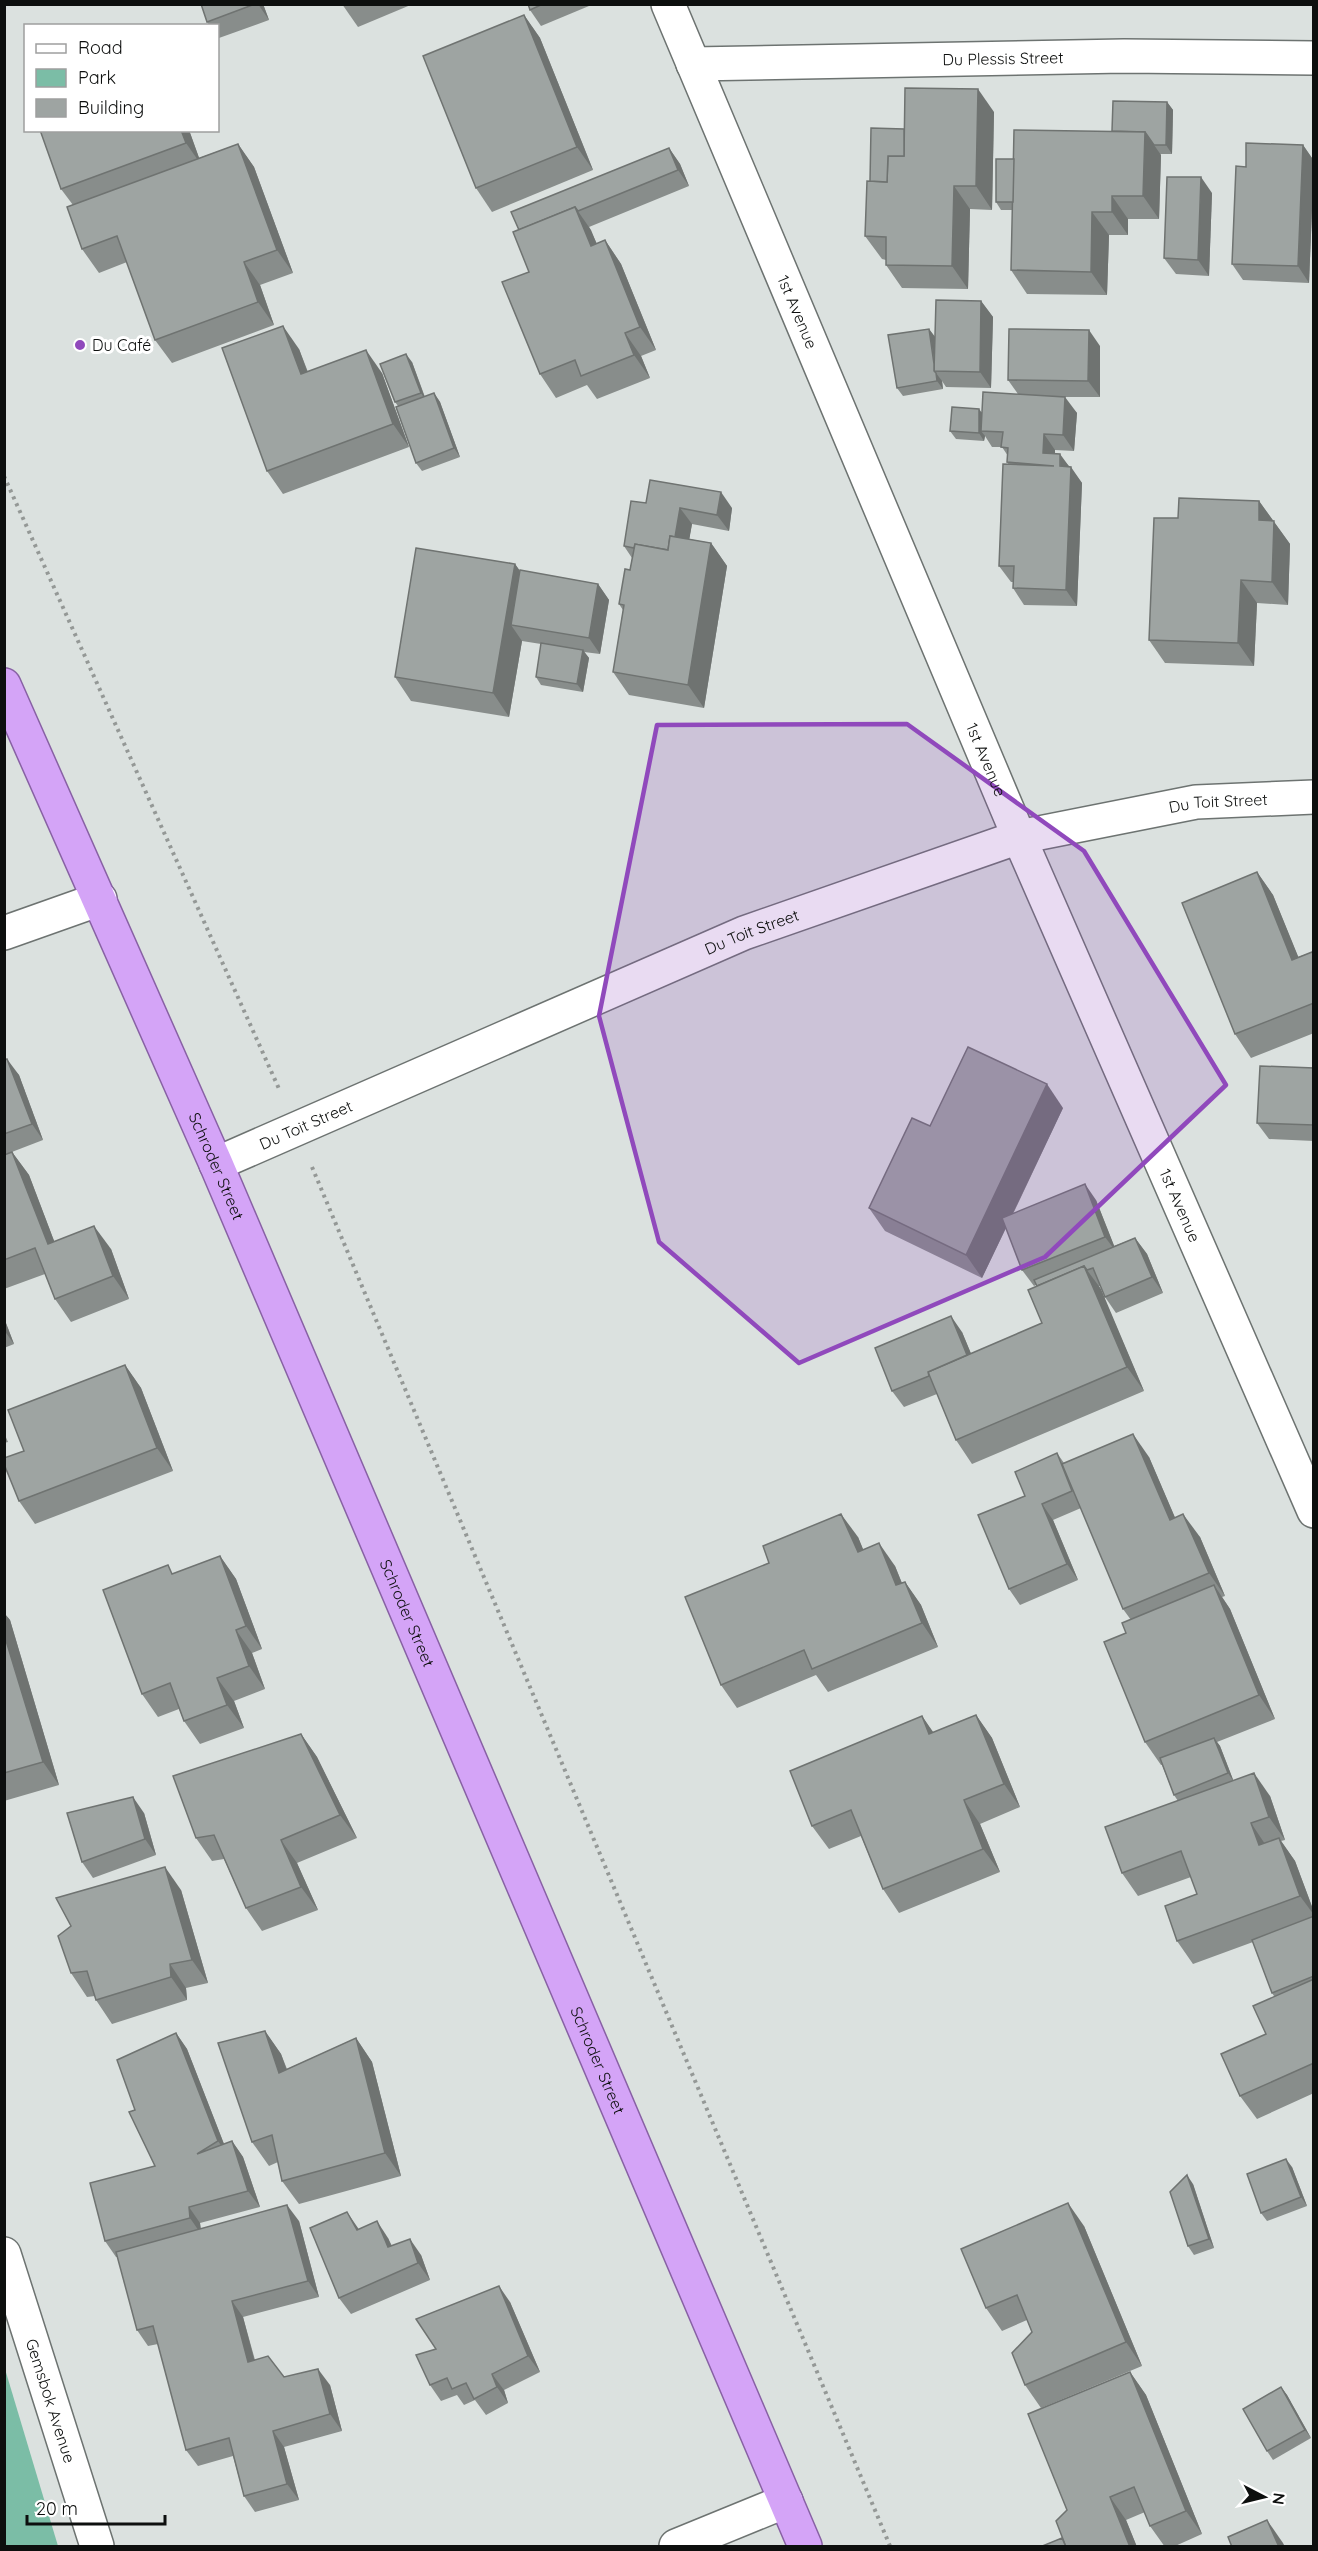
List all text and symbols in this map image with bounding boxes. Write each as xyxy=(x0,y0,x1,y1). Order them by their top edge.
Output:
legend xyxy=(24,24,219,132)
text: Road xyxy=(78,36,123,59)
street label: Du Plessis Street xyxy=(942,47,1064,69)
text: Park xyxy=(78,66,116,89)
text: Building xyxy=(78,96,144,119)
street label: 1st Avenue xyxy=(773,272,822,352)
place label: Du Café xyxy=(92,335,151,355)
marker: Du Café xyxy=(73,338,87,352)
street label: 1st Avenue xyxy=(962,720,1011,799)
street label: Du Toit Street xyxy=(1167,789,1268,817)
street label: Du Toit Street xyxy=(701,905,801,959)
street label: Du Toit Street xyxy=(256,1096,355,1154)
street label: Schroder Street xyxy=(184,1109,249,1223)
street label: 1st Avenue xyxy=(1155,1166,1205,1245)
street label: Schroder Street xyxy=(376,1556,439,1670)
street label: Schroder Street xyxy=(566,2003,630,2117)
street label: Gemsbok Avenue xyxy=(22,2336,80,2465)
north arrow xyxy=(1234,2467,1294,2527)
scale bar xyxy=(27,2488,165,2526)
text: N xyxy=(1268,2492,1290,2506)
text: 20 m xyxy=(36,2497,78,2520)

